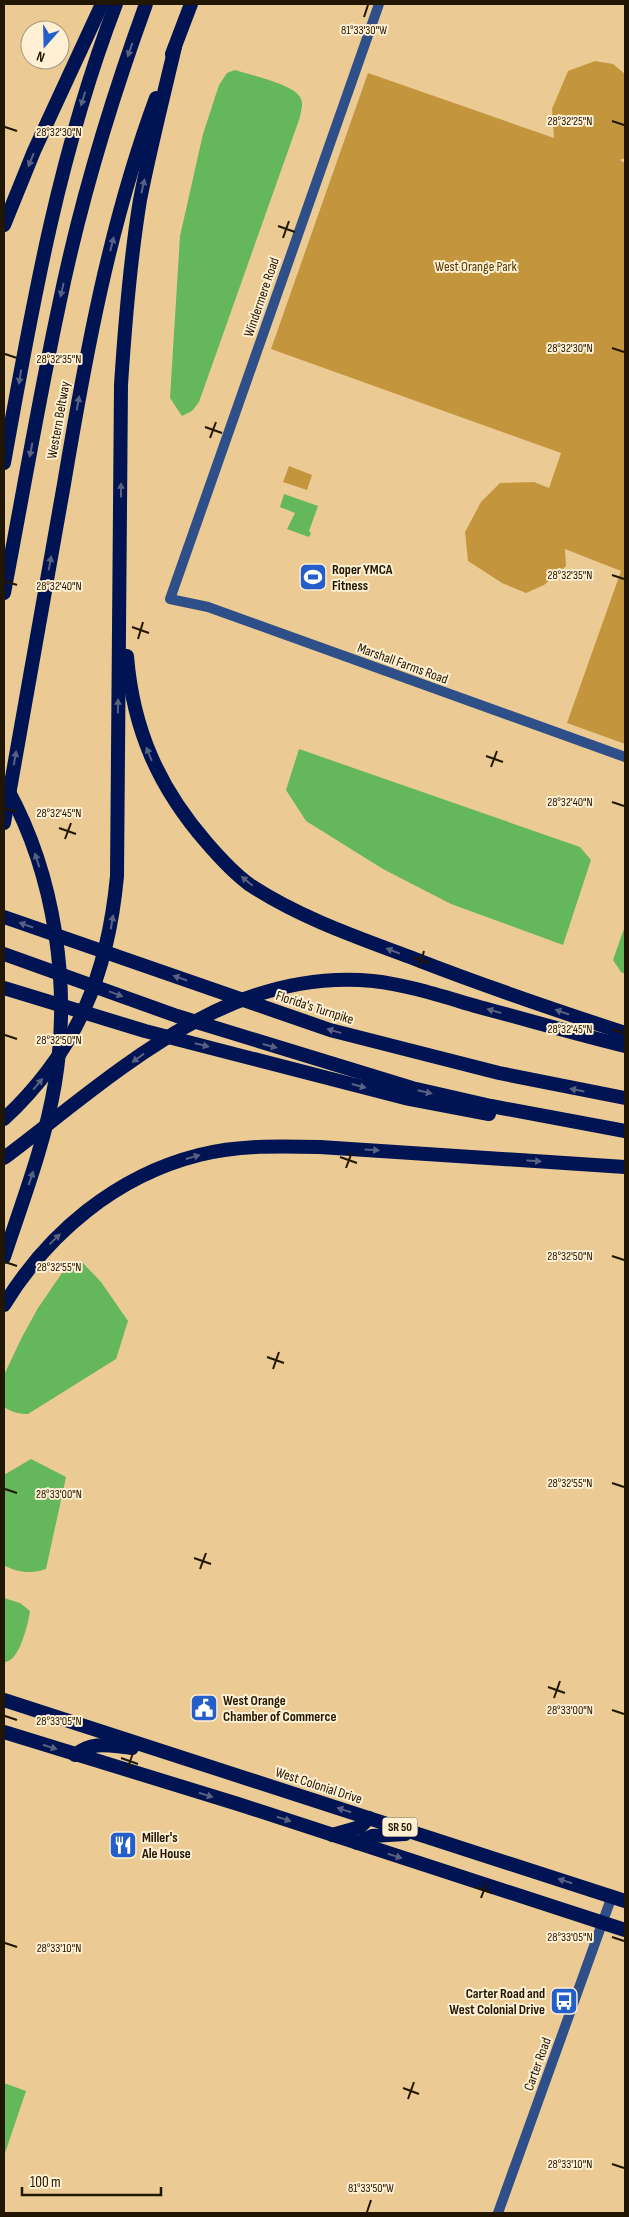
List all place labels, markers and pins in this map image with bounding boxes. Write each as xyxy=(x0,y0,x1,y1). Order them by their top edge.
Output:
place label: Roper YMCA Fitness xyxy=(332,561,393,594)
sports icon: Roper YMCA Fitness xyxy=(298,562,328,592)
place label: West Orange Chamber of Commerce xyxy=(223,1692,336,1725)
public building icon: West Orange Chamber of Commerce xyxy=(189,1693,219,1723)
place label: Miller's Ale House xyxy=(141,1829,191,1862)
restaurant icon: Miller's Ale House xyxy=(108,1830,138,1860)
place label: Carter Road and West Colonial Drive xyxy=(449,1985,545,2018)
bus stop icon: Carter Road and West Colonial Drive xyxy=(549,1986,579,2016)

